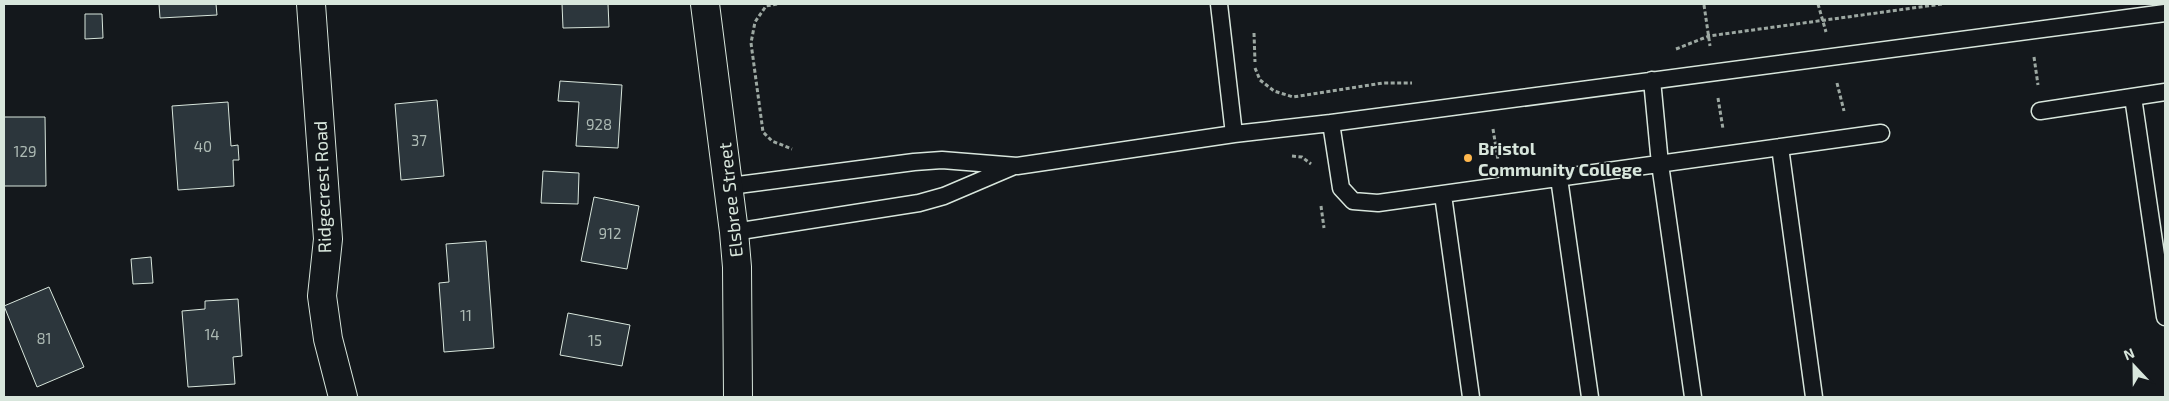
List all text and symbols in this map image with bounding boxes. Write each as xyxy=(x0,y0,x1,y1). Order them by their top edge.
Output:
house number: 928 xyxy=(586,115,612,133)
street label: Ridgecrest Road xyxy=(309,120,335,254)
house number: 37 xyxy=(411,131,427,149)
house number: 40 xyxy=(194,137,212,155)
place label: Bristol Community College xyxy=(1478,137,1642,180)
street label: Elsbree Street xyxy=(713,141,747,258)
house number: 129 xyxy=(14,142,36,160)
marker: Bristol Community College xyxy=(1462,152,1474,164)
house number: 912 xyxy=(599,224,621,242)
house number: 11 xyxy=(460,306,472,324)
house number: 14 xyxy=(204,325,220,343)
house number: 81 xyxy=(36,329,52,347)
house number: 15 xyxy=(588,331,602,349)
north arrow xyxy=(2109,341,2159,391)
text: N xyxy=(2121,344,2137,363)

